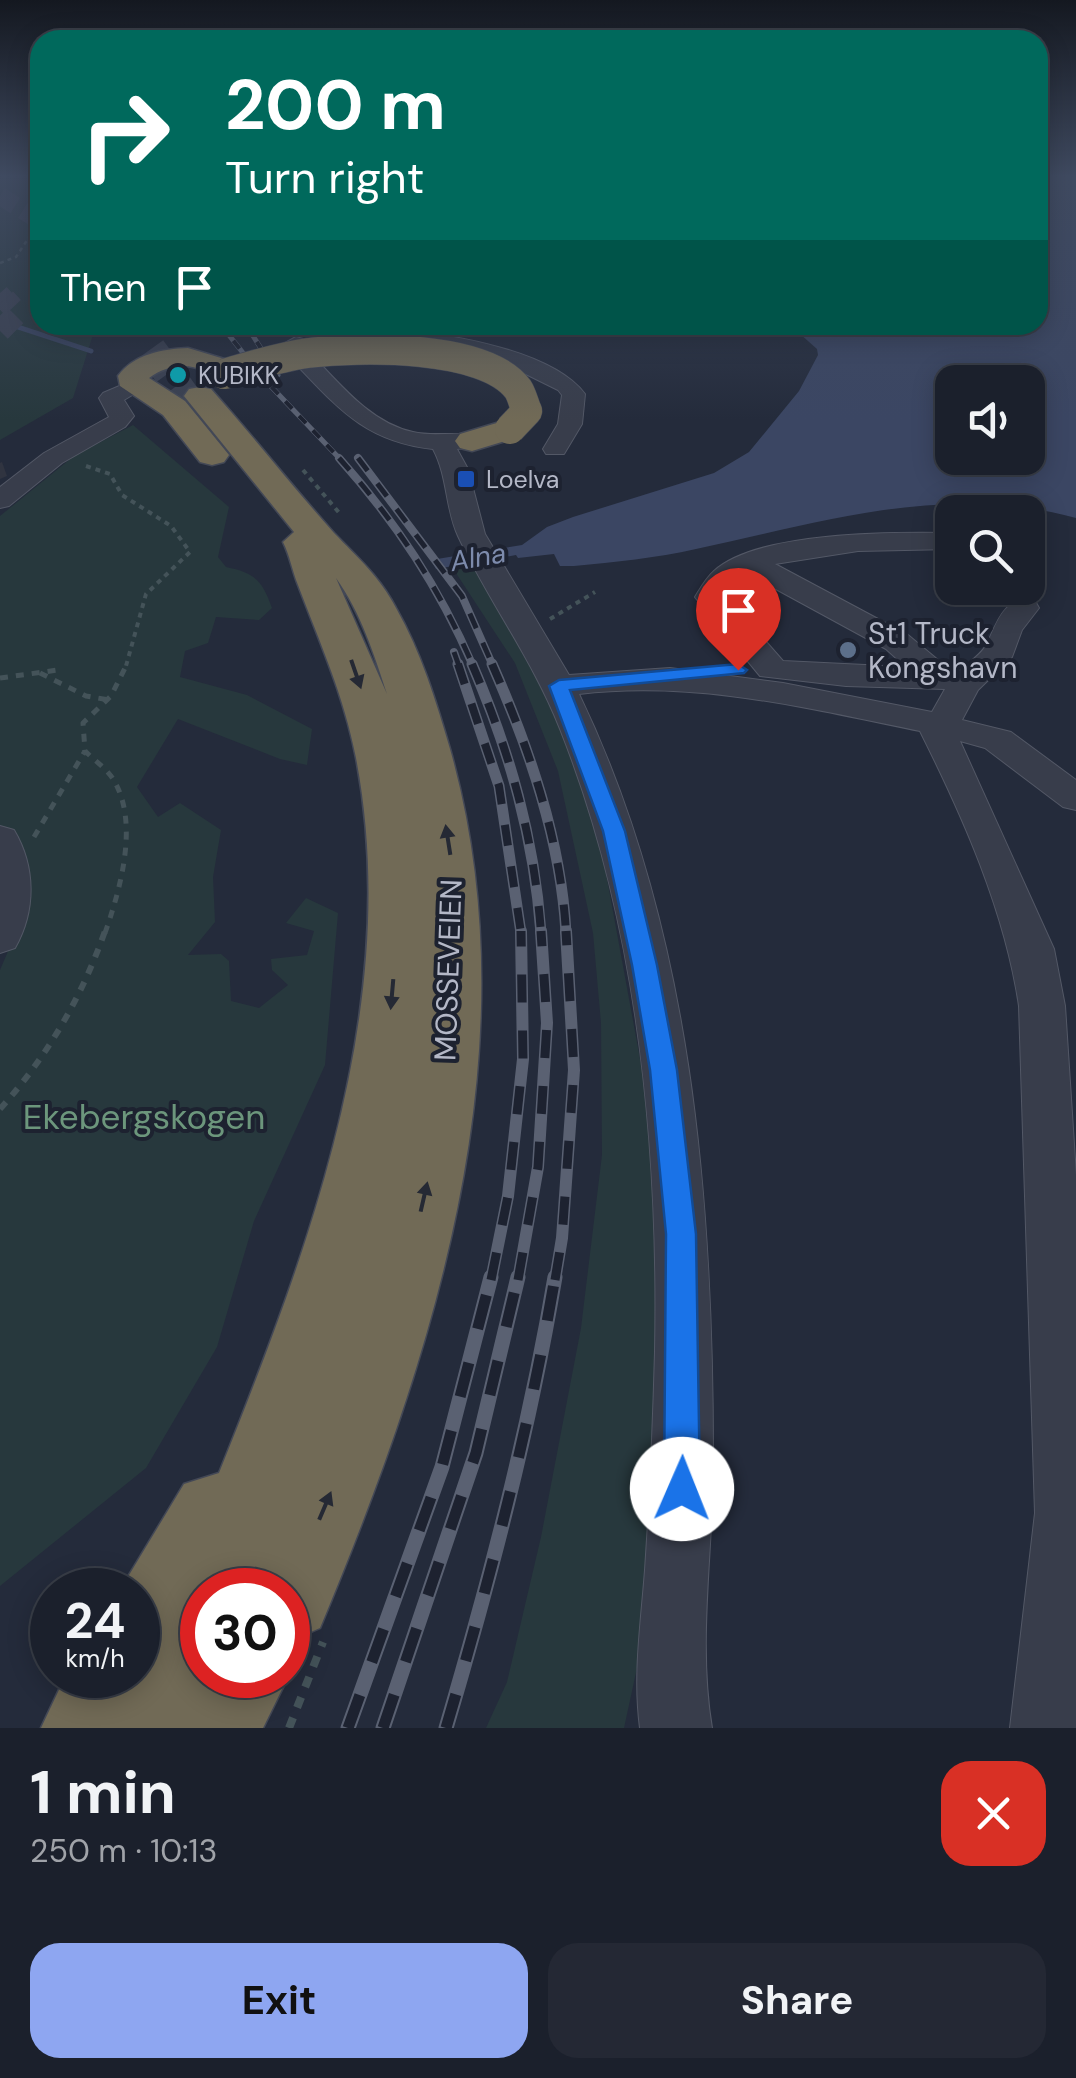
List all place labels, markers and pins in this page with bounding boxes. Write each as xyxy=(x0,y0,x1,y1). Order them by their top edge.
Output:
place label: KUBIKK xyxy=(198,359,280,392)
marker: KUBIKK xyxy=(167,364,189,386)
place label: Loelva xyxy=(486,463,559,496)
marker: Loelva xyxy=(455,468,477,490)
pin xyxy=(696,568,781,671)
place label: St1 Truck Kongshavn xyxy=(868,614,1017,687)
marker: St1 Truck Kongshavn xyxy=(837,639,859,661)

